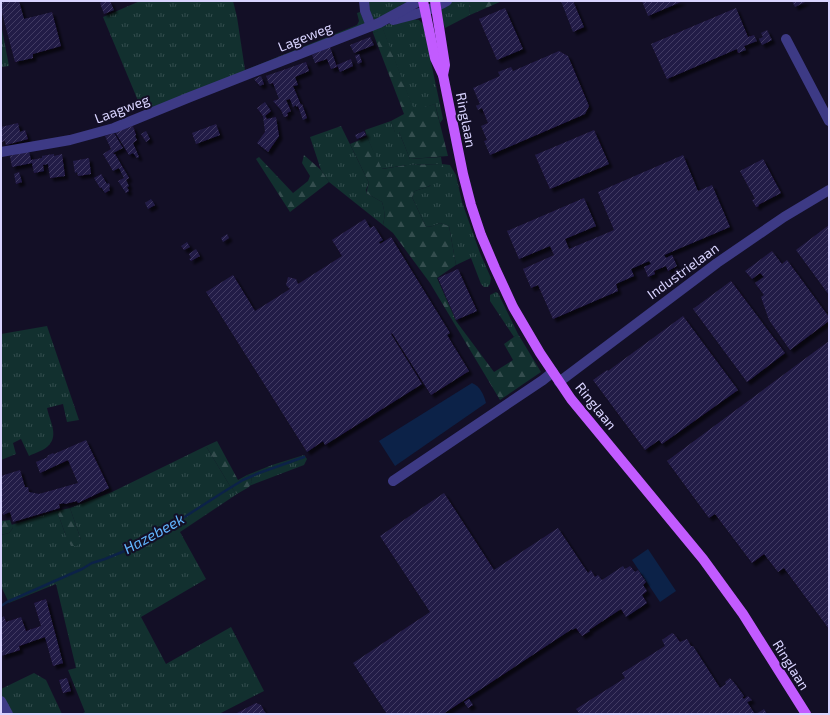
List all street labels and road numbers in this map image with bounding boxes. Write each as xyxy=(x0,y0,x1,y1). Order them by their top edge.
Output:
street label: Lageweg xyxy=(275,18,335,55)
street label: Laagweg xyxy=(92,90,152,127)
street label: Ringlaan xyxy=(453,91,480,149)
street label: Industrielaan xyxy=(644,239,722,302)
street label: Ringlaan xyxy=(572,379,621,433)
street label: Ringlaan xyxy=(769,637,813,693)

